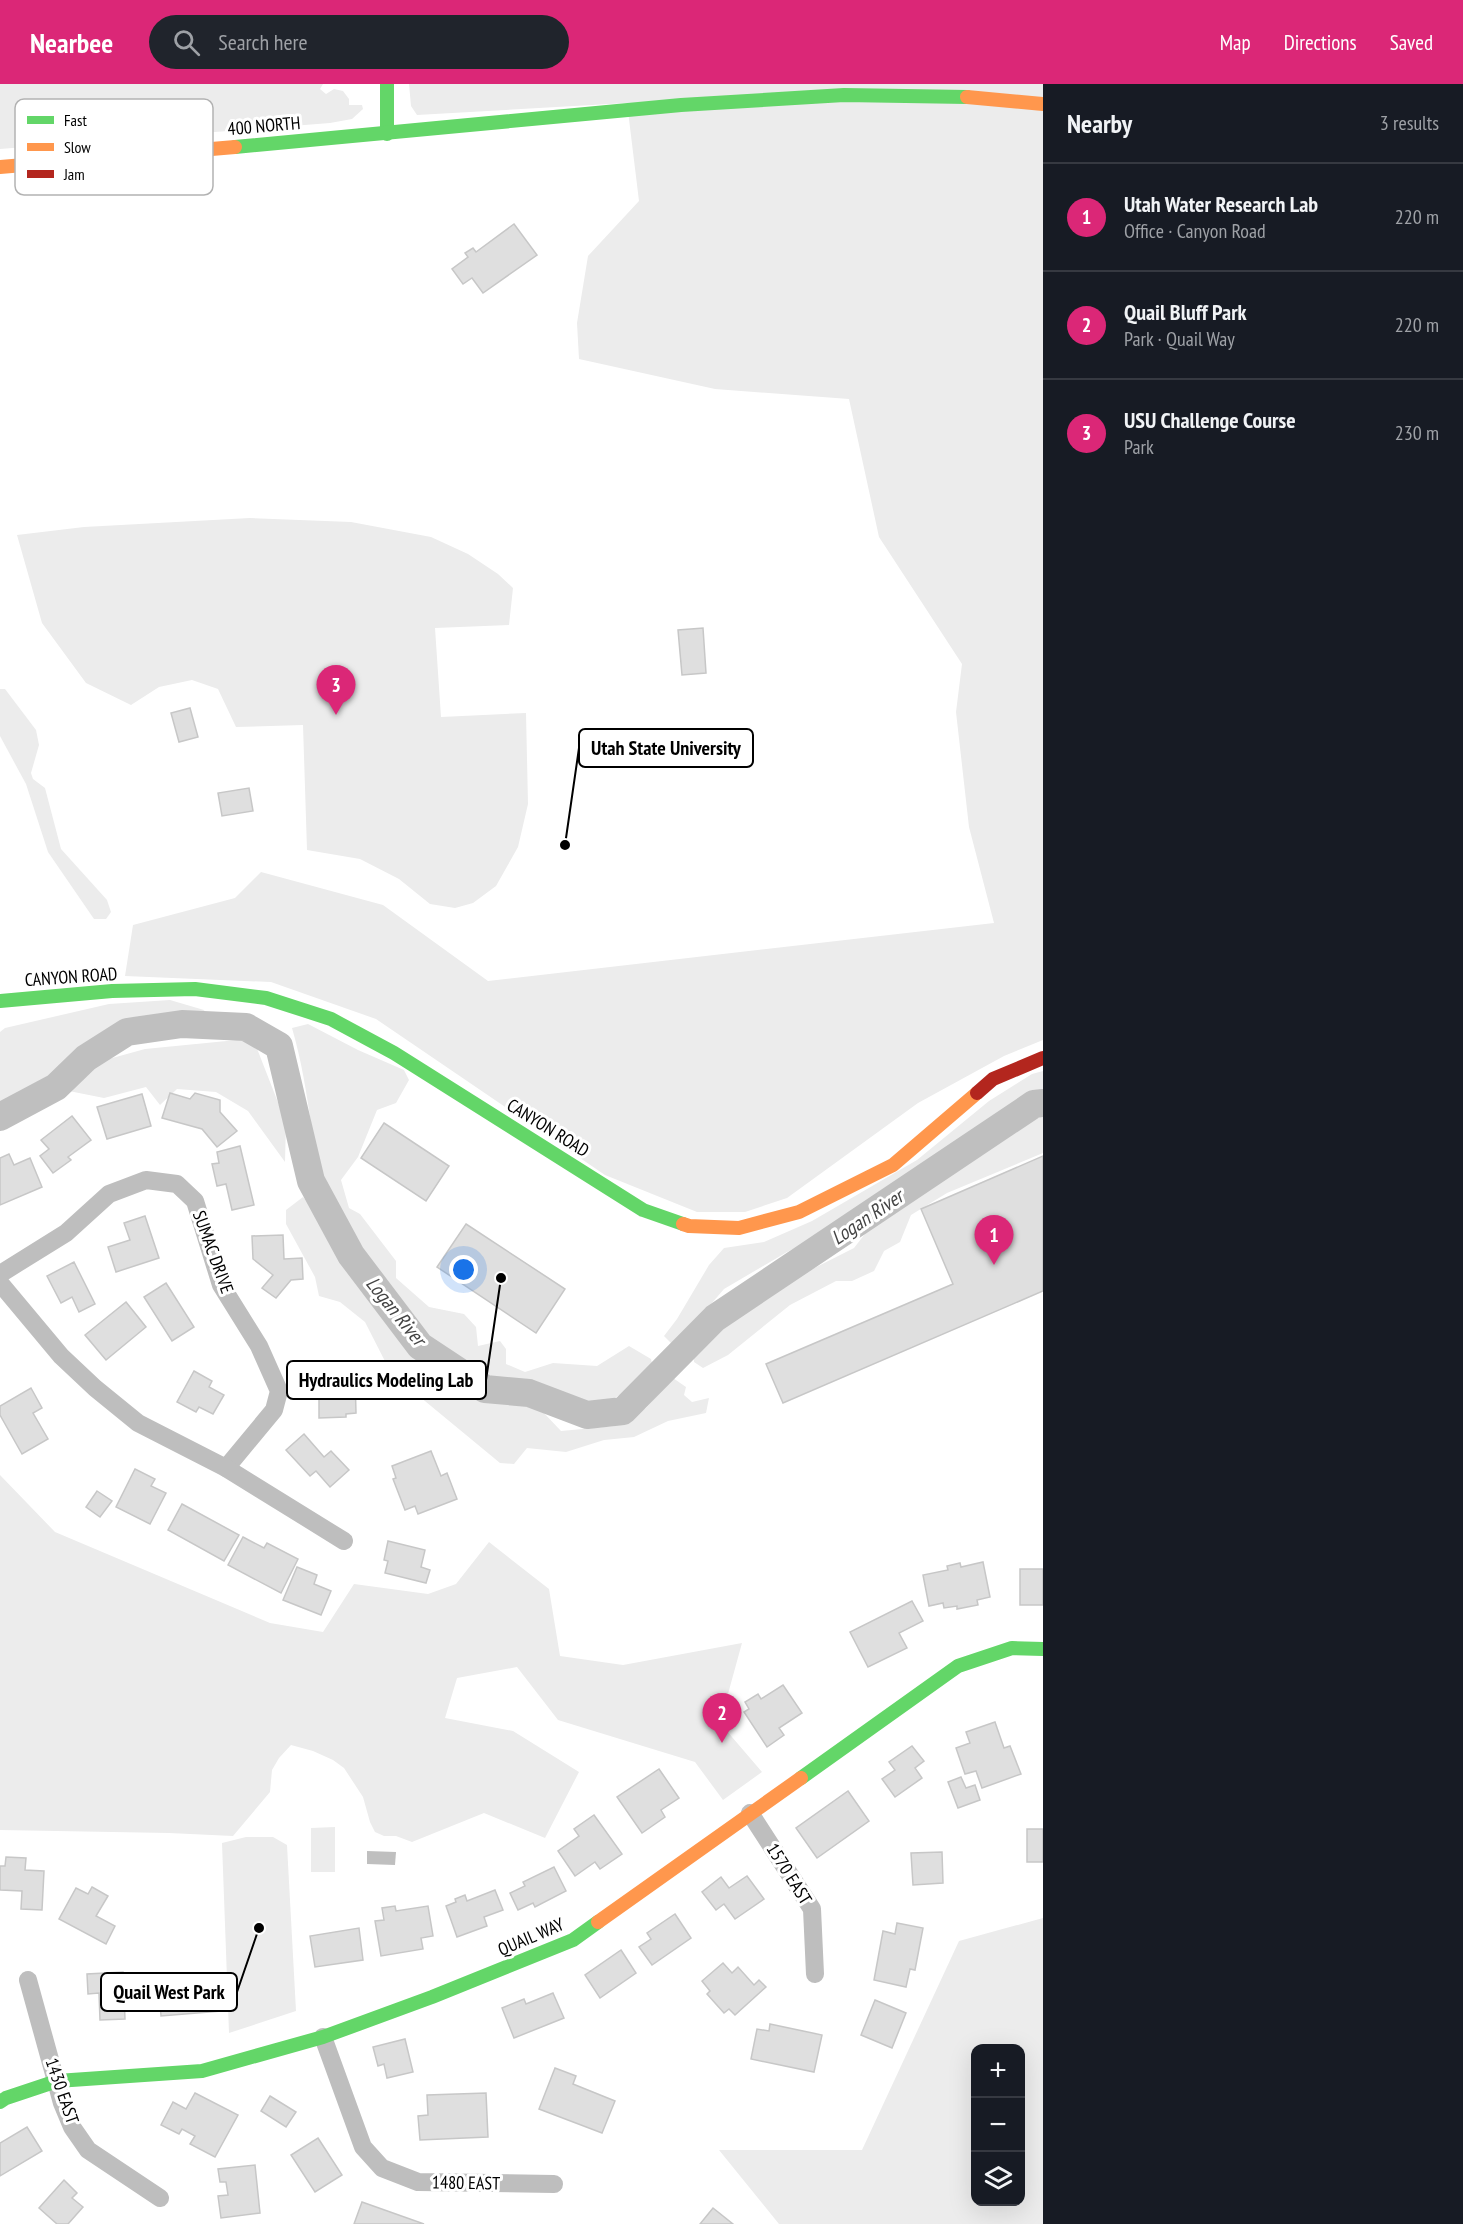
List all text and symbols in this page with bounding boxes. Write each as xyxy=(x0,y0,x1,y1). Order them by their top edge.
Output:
search box xyxy=(149,15,569,69)
text: Nearbee xyxy=(30,24,113,61)
icon: search xyxy=(170,26,203,59)
text: Search here xyxy=(218,28,308,56)
text: Map xyxy=(1220,29,1251,56)
text: Directions xyxy=(1284,29,1357,56)
text: Saved xyxy=(1390,29,1433,56)
legend xyxy=(15,99,213,195)
text: Nearby xyxy=(1067,107,1132,140)
text: Fast xyxy=(64,110,87,130)
text: 3 results xyxy=(1380,110,1439,136)
street label: 400 NORTH xyxy=(227,111,301,140)
text: Slow xyxy=(64,137,91,157)
text: Jam xyxy=(63,164,85,184)
text: Utah Water Research Lab xyxy=(1124,190,1318,218)
text: 1 xyxy=(1082,204,1091,230)
text: 220 m xyxy=(1395,204,1439,230)
text: Office · Canyon Road xyxy=(1124,218,1266,244)
text: Quail Bluff Park xyxy=(1124,298,1247,326)
text: 2 xyxy=(1082,312,1091,338)
text: 220 m xyxy=(1395,312,1439,338)
text: Park · Quail Way xyxy=(1124,326,1235,352)
text: USU Challenge Course xyxy=(1124,406,1296,434)
text: 3 xyxy=(1082,420,1091,446)
text: 230 m xyxy=(1395,420,1439,446)
text: Park xyxy=(1124,434,1154,460)
pin: 3 xyxy=(316,666,356,715)
callout: Utah State University xyxy=(579,729,753,767)
text: Utah State University xyxy=(591,735,742,761)
street label: CANYON ROAD xyxy=(24,962,118,991)
street label: CANYON ROAD xyxy=(503,1093,594,1162)
water label: Logan River xyxy=(826,1182,910,1250)
street label: SUMAC DRIVE xyxy=(188,1207,239,1296)
pin: 1 xyxy=(974,1216,1014,1265)
your location xyxy=(449,1255,478,1284)
water label: Logan River xyxy=(360,1271,433,1353)
callout: Hydraulics Modeling Lab xyxy=(287,1361,486,1399)
text: Hydraulics Modeling Lab xyxy=(299,1367,473,1393)
pin: 2 xyxy=(702,1694,742,1743)
street label: 1570 EAST xyxy=(762,1839,817,1909)
street label: QUAIL WAY xyxy=(494,1912,568,1961)
callout: Quail West Park xyxy=(101,1973,237,2011)
text: Quail West Park xyxy=(113,1979,226,2005)
map controls xyxy=(971,2044,1025,2206)
button: + xyxy=(971,2044,1025,2098)
street label: 1430 EAST xyxy=(40,2055,84,2127)
button: − xyxy=(971,2098,1025,2152)
button: layers xyxy=(971,2152,1025,2206)
street label: 1480 EAST xyxy=(432,2170,500,2195)

